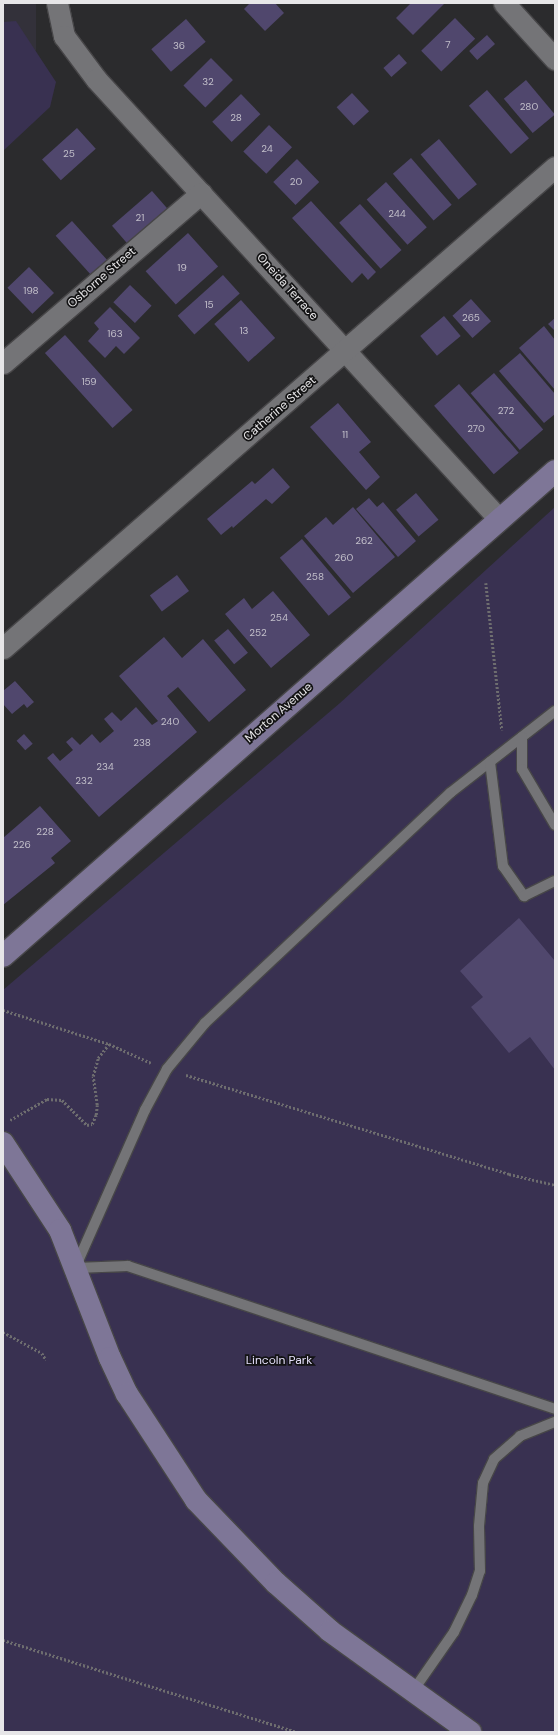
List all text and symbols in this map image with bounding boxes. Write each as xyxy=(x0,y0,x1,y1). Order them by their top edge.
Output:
house number: 7 xyxy=(445,39,451,51)
house number: 36 xyxy=(173,40,185,52)
house number: 32 xyxy=(202,76,214,88)
house number: 280 xyxy=(520,101,538,113)
house number: 28 xyxy=(230,112,242,124)
house number: 24 xyxy=(261,143,273,155)
house number: 25 xyxy=(63,148,75,160)
house number: 20 xyxy=(290,176,302,188)
house number: 244 xyxy=(388,208,406,220)
house number: 21 xyxy=(136,212,144,224)
street label: Osborne Street xyxy=(65,245,139,311)
street label: Oneida Terrace xyxy=(253,251,321,323)
house number: 19 xyxy=(177,262,187,274)
house number: 198 xyxy=(23,285,39,297)
house number: 15 xyxy=(204,299,214,311)
house number: 265 xyxy=(462,312,480,324)
house number: 13 xyxy=(239,325,249,337)
house number: 163 xyxy=(107,328,123,340)
street label: Catherine Street xyxy=(241,374,319,444)
house number: 159 xyxy=(81,376,97,388)
house number: 272 xyxy=(498,405,514,417)
house number: 270 xyxy=(467,423,485,435)
house number: 11 xyxy=(342,429,348,441)
house number: 262 xyxy=(355,535,373,547)
house number: 260 xyxy=(335,552,353,564)
house number: 258 xyxy=(306,571,324,583)
house number: 254 xyxy=(270,612,288,624)
house number: 252 xyxy=(249,627,267,639)
street label: Morton Avenue xyxy=(243,680,315,746)
house number: 240 xyxy=(161,716,179,728)
house number: 238 xyxy=(133,737,151,749)
house number: 234 xyxy=(96,761,114,773)
house number: 232 xyxy=(75,775,93,787)
house number: 228 xyxy=(36,826,54,838)
house number: 226 xyxy=(13,839,31,851)
park label: Lincoln Park xyxy=(246,1354,312,1368)

